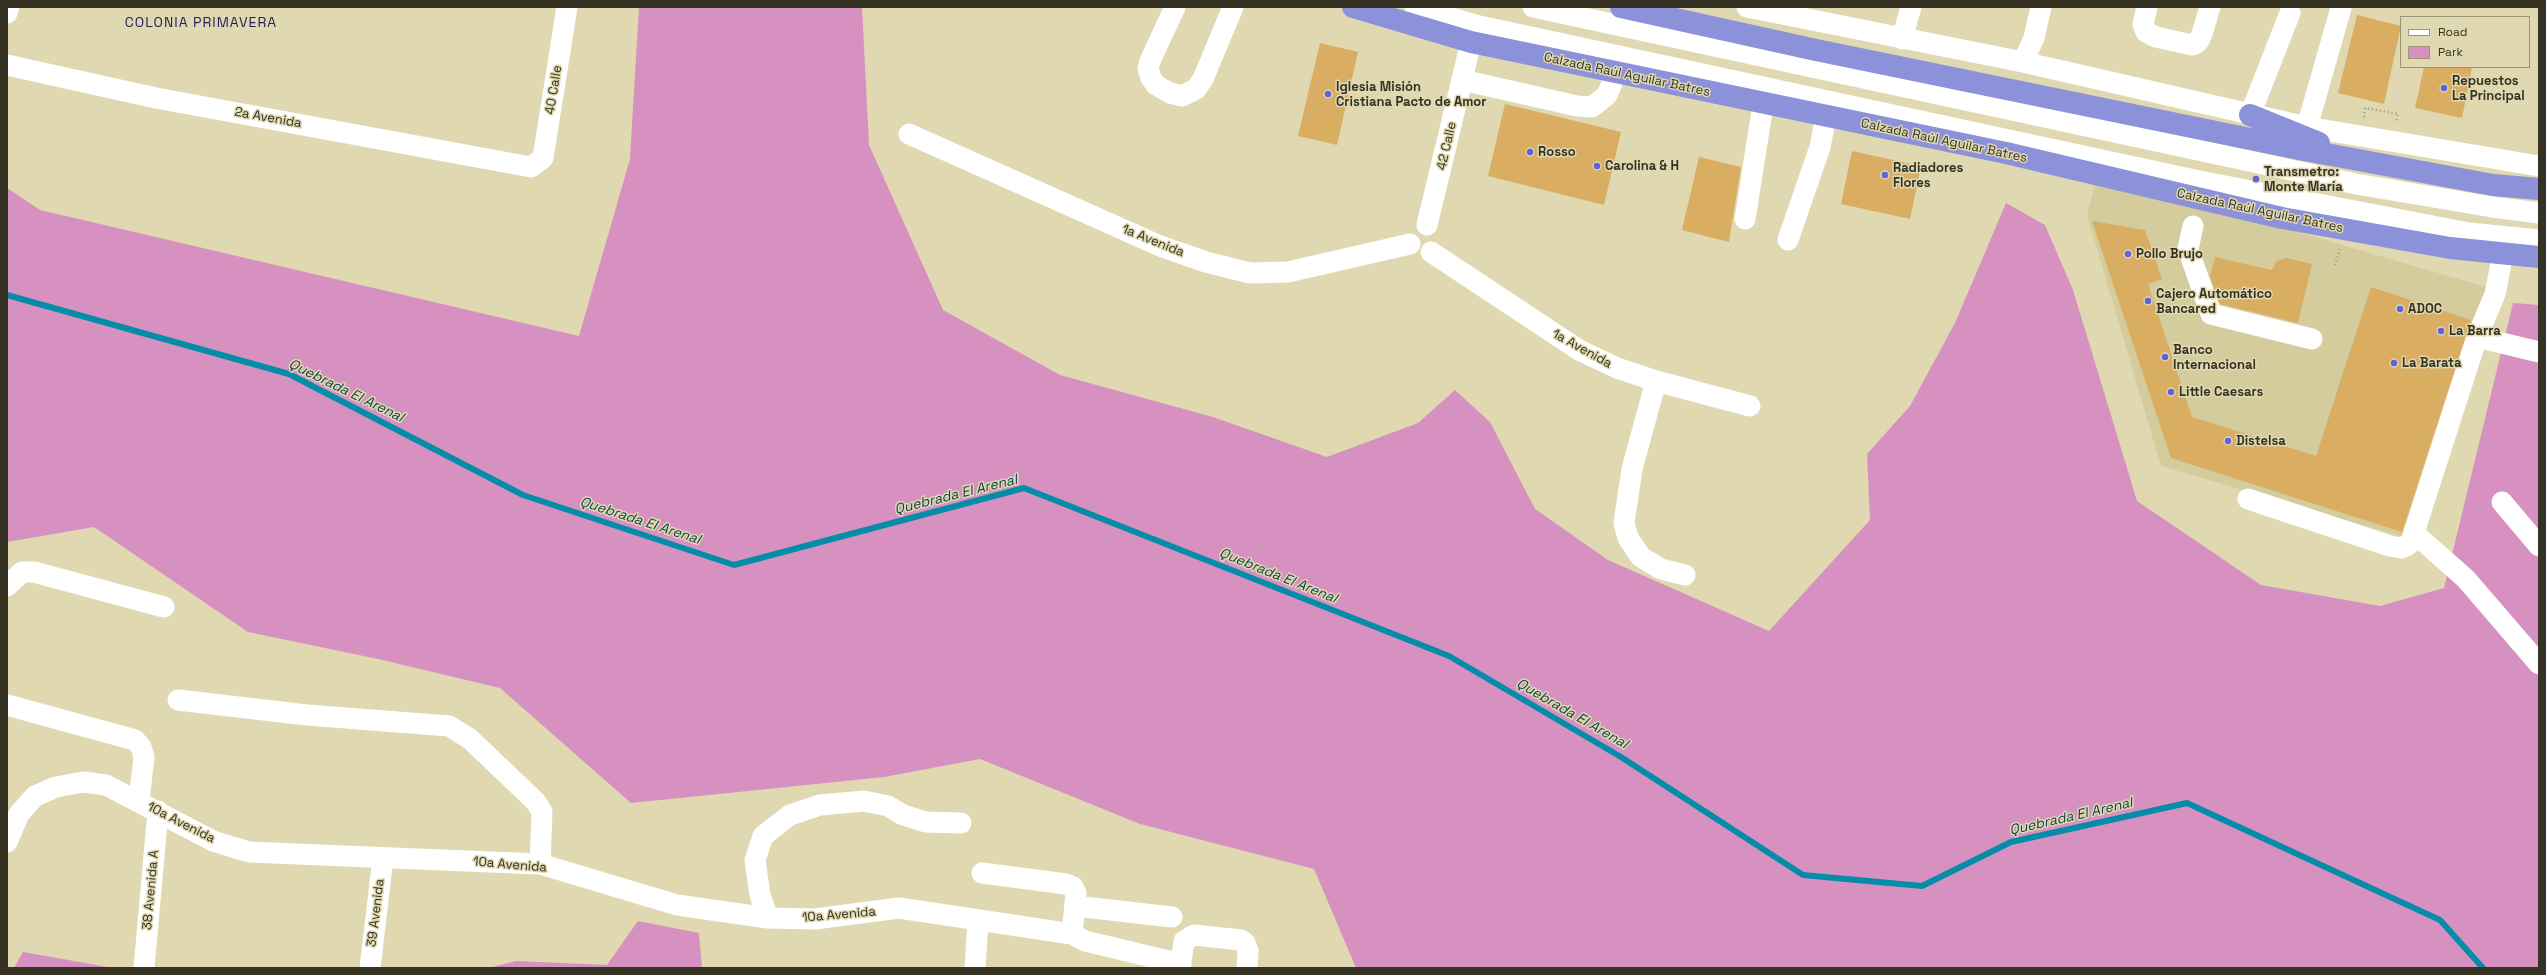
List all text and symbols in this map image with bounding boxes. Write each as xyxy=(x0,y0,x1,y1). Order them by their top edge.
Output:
district label: COLONIA PRIMAVERA xyxy=(125,15,277,31)
legend xyxy=(2400,16,2530,68)
text: Road xyxy=(2438,24,2467,40)
text: Park xyxy=(2438,44,2463,60)
street label: Calzada Raúl Aguilar Batres xyxy=(1542,50,1712,100)
street label: 40 Calle xyxy=(542,64,566,116)
place label: Repuestos La Principal xyxy=(2452,73,2525,104)
place label: Iglesia Misión Cristiana Pacto de Amor xyxy=(1336,79,1486,110)
marker: Repuestos La Principal xyxy=(2439,83,2449,93)
marker: Iglesia Misión Cristiana Pacto de Amor xyxy=(1323,89,1333,99)
street label: 2a Avenida xyxy=(233,104,303,132)
street label: Calzada Raúl Aguilar Batres xyxy=(1859,116,2029,166)
street label: 42 Calle xyxy=(1434,120,1460,172)
place label: Rosso xyxy=(1538,144,1576,160)
marker: Rosso xyxy=(1525,147,1535,157)
place label: Carolina & H xyxy=(1605,158,1679,174)
place label: Radiadores Flores xyxy=(1893,160,1963,191)
marker: Carolina & H xyxy=(1592,161,1602,171)
place label: Transmetro: Monte María xyxy=(2264,164,2343,195)
marker: Radiadores Flores xyxy=(1880,170,1890,180)
marker: Transmetro: Monte María xyxy=(2251,174,2261,184)
street label: Calzada Raúl Aguilar Batres xyxy=(2175,186,2345,236)
street label: 1a Avenida xyxy=(1120,221,1186,261)
place label: Pollo Brujo xyxy=(2136,246,2203,262)
marker: Pollo Brujo xyxy=(2123,249,2133,259)
place label: Cajero Automático Bancared xyxy=(2156,286,2272,317)
marker: Cajero Automático Bancared xyxy=(2143,296,2153,306)
place label: ADOC xyxy=(2408,301,2442,317)
marker: ADOC xyxy=(2395,304,2405,314)
place label: La Barra xyxy=(2449,323,2501,339)
street label: 1a Avenida xyxy=(1550,326,1614,372)
marker: La Barra xyxy=(2436,326,2446,336)
place label: Banco Internacional xyxy=(2173,342,2256,373)
marker: Banco Internacional xyxy=(2160,352,2170,362)
place label: La Barata xyxy=(2402,355,2461,371)
water label: Quebrada El Arenal xyxy=(286,356,406,426)
marker: La Barata xyxy=(2389,358,2399,368)
place label: Little Caesars xyxy=(2179,384,2263,400)
marker: Little Caesars xyxy=(2166,387,2176,397)
place label: Distelsa xyxy=(2236,433,2286,449)
marker: Distelsa xyxy=(2223,436,2233,446)
water label: Quebrada El Arenal xyxy=(893,472,1019,518)
water label: Quebrada El Arenal xyxy=(578,494,702,548)
water label: Quebrada El Arenal xyxy=(1216,545,1340,607)
water label: Quebrada El Arenal xyxy=(1513,675,1631,753)
water label: Quebrada El Arenal xyxy=(2008,795,2134,839)
street label: 10a Avenida xyxy=(145,799,217,847)
street label: 38 Avenida A xyxy=(140,849,162,931)
street label: 10a Avenida xyxy=(472,854,548,876)
street label: 39 Avenida xyxy=(364,878,388,948)
street label: 10a Avenida xyxy=(801,904,877,926)

